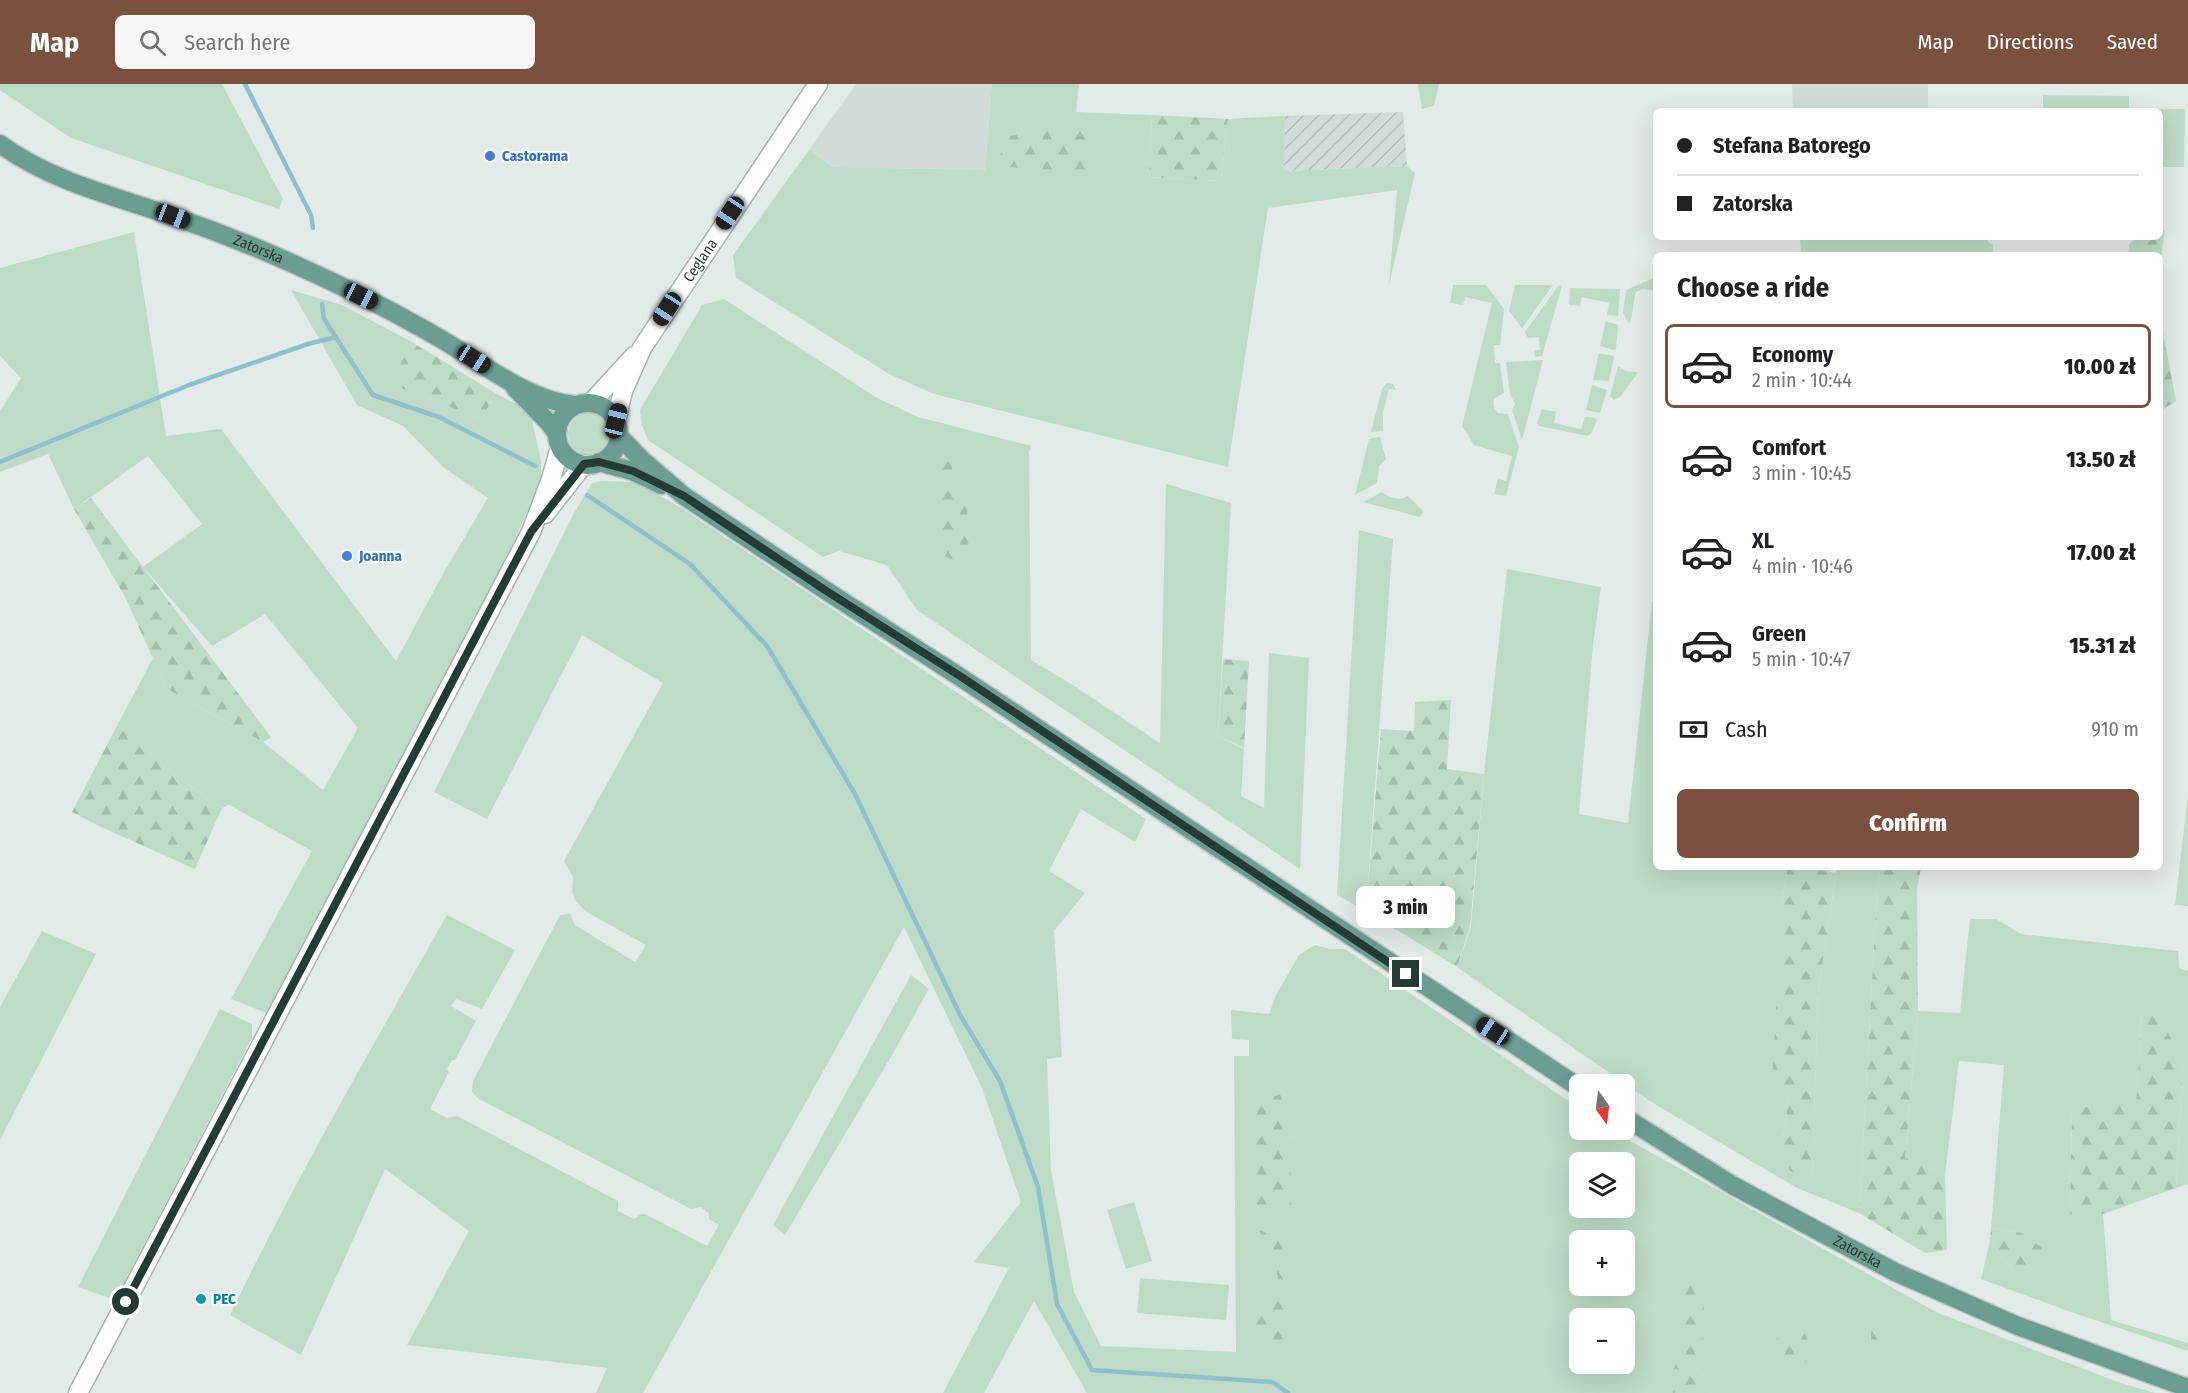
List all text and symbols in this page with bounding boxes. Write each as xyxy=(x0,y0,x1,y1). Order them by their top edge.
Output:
search box xyxy=(115,15,535,69)
text: Map xyxy=(30,26,79,59)
icon: search xyxy=(136,26,169,59)
text: Search here xyxy=(184,29,290,56)
text: Map xyxy=(1917,29,1954,55)
text: Directions xyxy=(1987,29,2074,55)
text: Saved xyxy=(2107,29,2158,55)
text: Stefana Batorego xyxy=(1713,132,1871,159)
place label: Castorama xyxy=(502,147,569,165)
marker: Castorama xyxy=(483,149,497,163)
text: Zatorska xyxy=(1713,190,1793,217)
car xyxy=(712,193,748,233)
car xyxy=(153,201,193,231)
street label: Zatorska xyxy=(231,231,286,267)
street label: Ceglana xyxy=(679,235,721,286)
text: Choose a ride xyxy=(1677,272,1829,304)
car xyxy=(341,280,381,312)
car xyxy=(650,289,684,329)
icon: car xyxy=(1680,339,1734,393)
text: Economy xyxy=(1752,341,1833,368)
car xyxy=(454,342,494,376)
text: 10.00 zł xyxy=(2064,353,2136,380)
text: 2 min · 10:44 xyxy=(1752,368,1852,392)
car xyxy=(603,401,629,441)
icon: car xyxy=(1680,432,1734,486)
text: Comfort xyxy=(1752,434,1826,461)
text: 13.50 zł xyxy=(2066,446,2136,473)
text: 3 min · 10:45 xyxy=(1752,461,1851,485)
icon: car xyxy=(1680,525,1734,579)
text: XL xyxy=(1752,527,1774,554)
text: 17.00 zł xyxy=(2067,539,2136,566)
place label: Joanna xyxy=(358,547,402,565)
marker: Joanna xyxy=(340,549,354,563)
text: 4 min · 10:46 xyxy=(1752,554,1853,578)
icon: car xyxy=(1680,618,1734,672)
text: Green xyxy=(1752,620,1806,647)
text: 15.31 zł xyxy=(2069,632,2136,659)
text: 5 min · 10:47 xyxy=(1752,647,1850,671)
icon: cash xyxy=(1677,713,1710,746)
text: Cash xyxy=(1725,716,1768,743)
text: 910 m xyxy=(2091,717,2139,741)
button: Confirm xyxy=(1677,789,2139,858)
callout: 3 min xyxy=(1356,887,1456,929)
text: 3 min xyxy=(1383,895,1428,919)
route end xyxy=(1392,960,1419,987)
car xyxy=(1473,1014,1513,1048)
north arrow xyxy=(1569,1074,1635,1140)
map controls xyxy=(1569,1074,1635,1374)
button: layers xyxy=(1569,1152,1635,1218)
button: + xyxy=(1569,1230,1635,1296)
street label: Zatorska xyxy=(1830,1232,1885,1272)
route start xyxy=(112,1288,139,1315)
place label: PEC xyxy=(213,1290,236,1308)
marker: PEC xyxy=(194,1292,208,1306)
button: − xyxy=(1569,1308,1635,1374)

